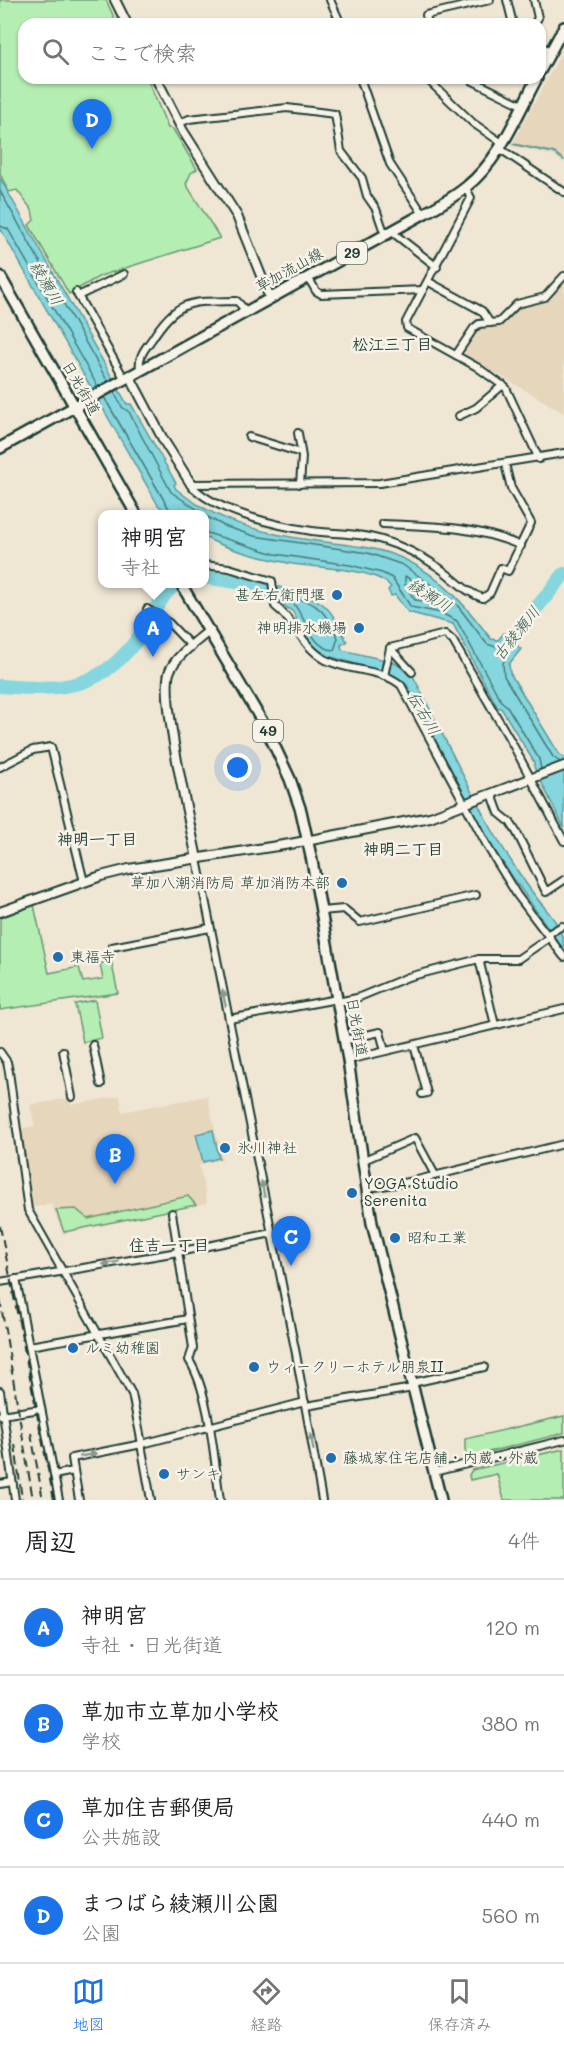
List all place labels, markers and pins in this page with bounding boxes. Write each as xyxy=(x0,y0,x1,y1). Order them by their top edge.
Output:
pin: D xyxy=(72,100,112,149)
place label: 甚左右衛門堰 xyxy=(235,584,325,604)
marker: 甚左右衛門堰 xyxy=(330,588,344,602)
pin: A xyxy=(134,608,172,657)
place label: 神明排水機場 xyxy=(257,617,347,637)
marker: 神明排水機場 xyxy=(352,621,366,635)
place label: 草加八潮消防局 草加消防本部 xyxy=(130,872,330,892)
marker: 草加八潮消防局 草加消防本部 xyxy=(335,876,349,890)
place label: 東福寺 xyxy=(70,946,115,966)
marker: 東福寺 xyxy=(51,950,65,964)
pin: B xyxy=(96,1134,134,1184)
place label: 氷川神社 xyxy=(237,1137,297,1157)
marker: 氷川神社 xyxy=(218,1141,232,1155)
place label: YOGA Studio Serenita xyxy=(364,1173,458,1210)
marker: YOGA Studio Serenita xyxy=(345,1186,359,1200)
pin: C xyxy=(272,1216,310,1266)
place label: 昭和工業 xyxy=(407,1227,467,1247)
marker: 昭和工業 xyxy=(388,1231,402,1245)
place label: ルミ幼稚園 xyxy=(85,1337,160,1357)
marker: ルミ幼稚園 xyxy=(66,1341,80,1355)
place label: ウィークリーホテル朋泉II xyxy=(266,1356,444,1376)
marker: ウィークリーホテル朋泉II xyxy=(247,1360,261,1374)
place label: 藤城家住宅店舗・内蔵・外蔵 xyxy=(343,1447,538,1467)
marker: 藤城家住宅店舗・内蔵・外蔵 xyxy=(324,1451,338,1465)
place label: サンキ xyxy=(176,1463,221,1483)
marker: サンキ xyxy=(157,1467,171,1481)

